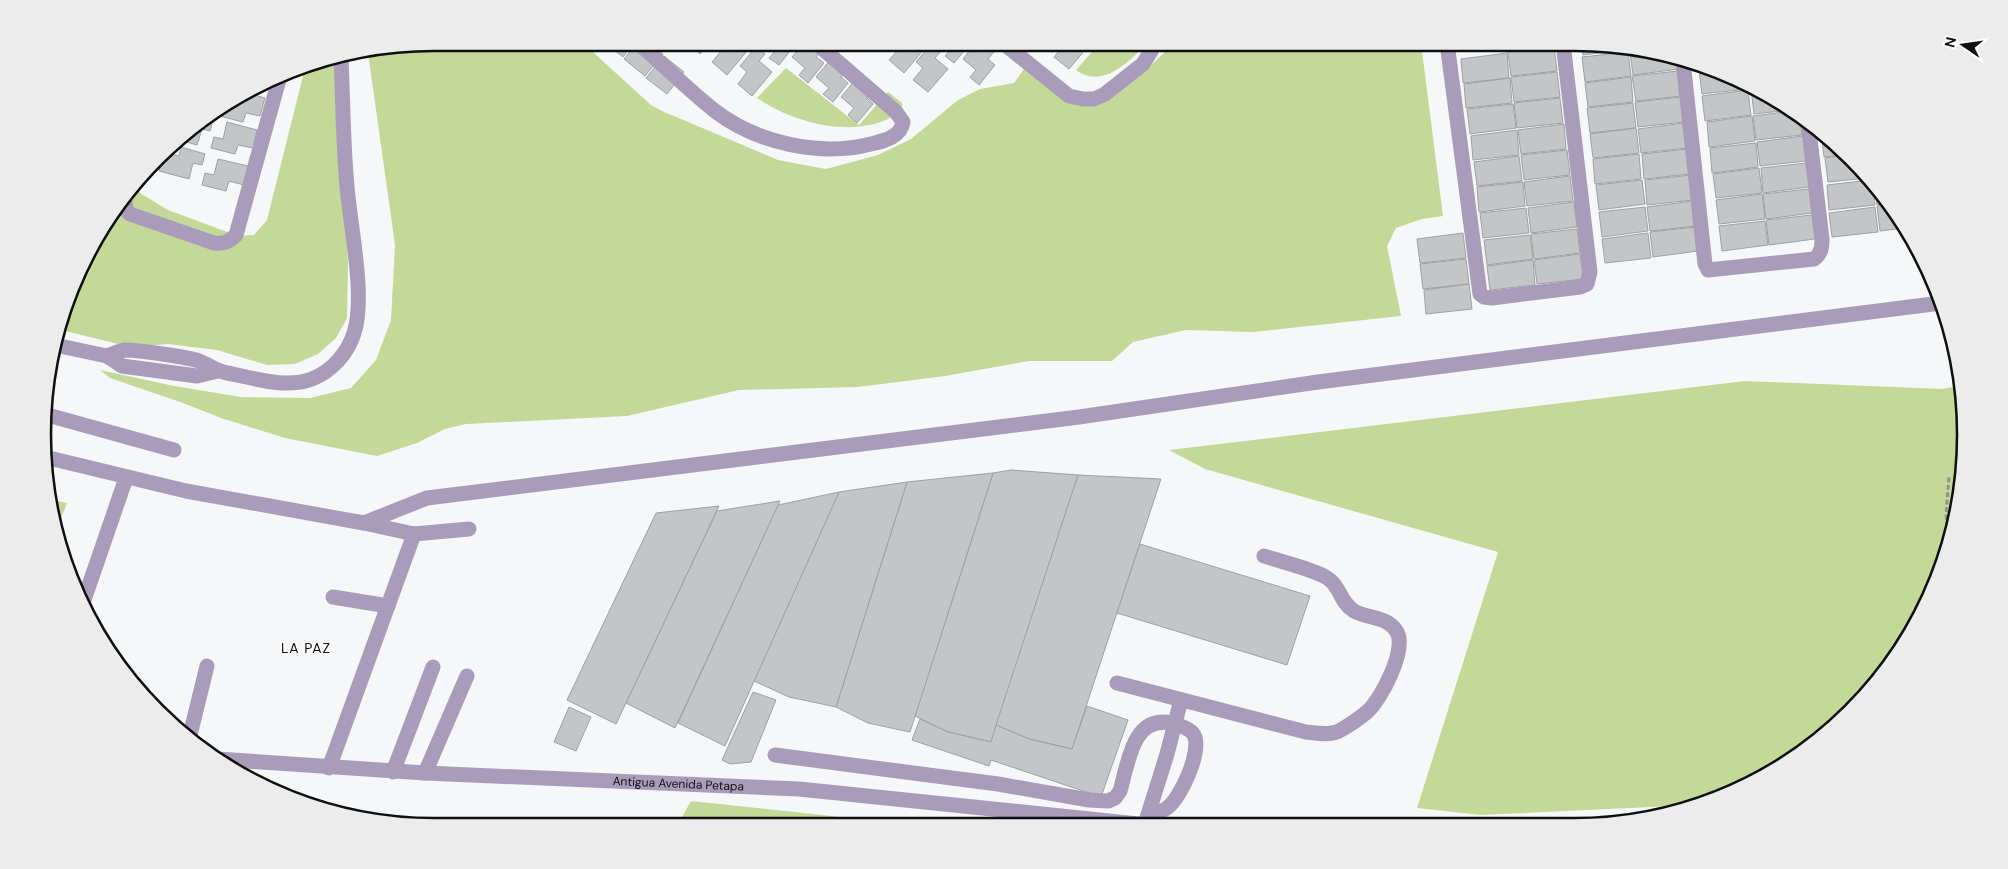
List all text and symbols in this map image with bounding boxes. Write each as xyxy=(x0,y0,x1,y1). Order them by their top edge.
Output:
north arrow xyxy=(1938,20,1988,70)
text: N xyxy=(1940,35,1960,49)
district label: LA PAZ xyxy=(281,639,331,657)
street label: Antigua Avenida Petapa xyxy=(612,773,744,795)

